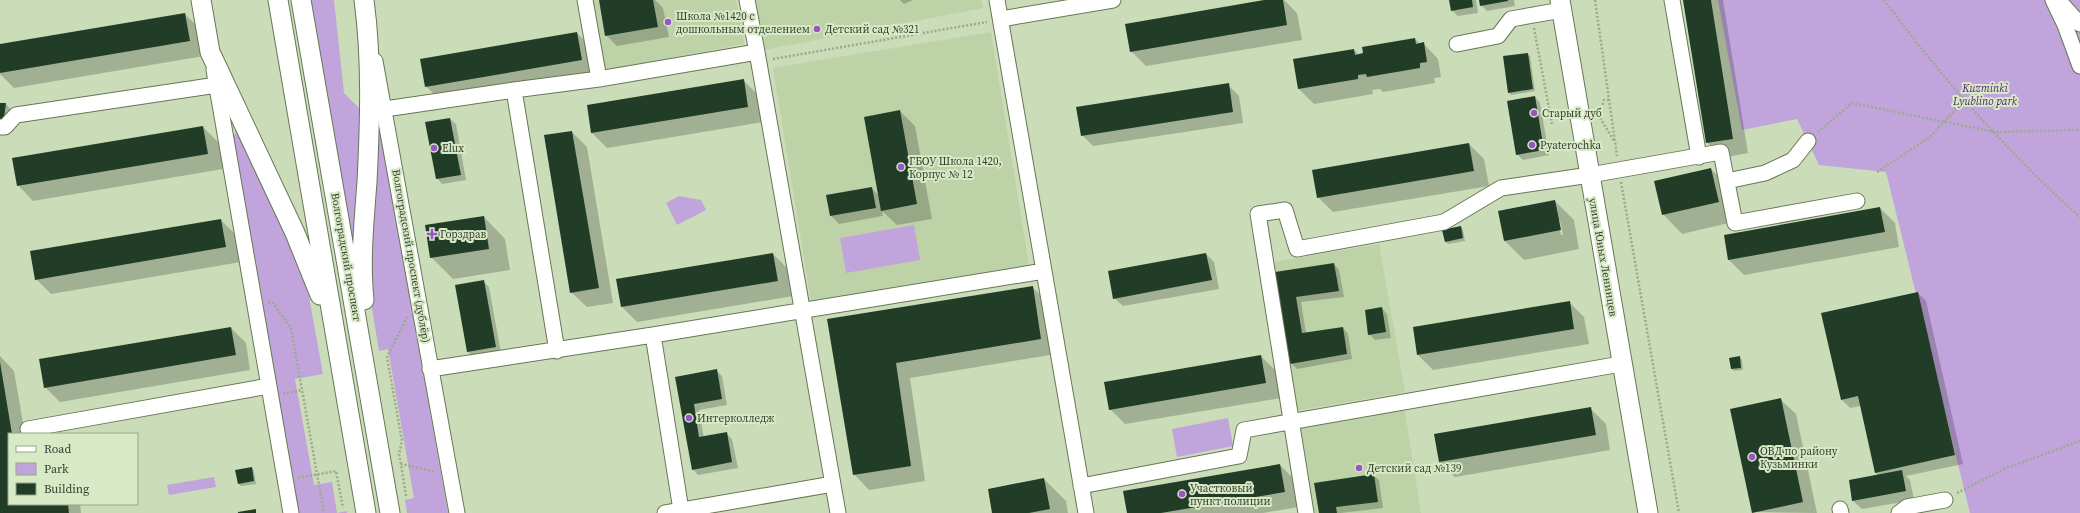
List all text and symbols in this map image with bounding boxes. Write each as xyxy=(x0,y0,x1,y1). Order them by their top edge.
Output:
place label: Школа №1420 с дошкольным отделением xyxy=(676,9,810,37)
marker: Школа №1420 с дошкольным отделением xyxy=(663,17,673,27)
place label: Детский сад №321 xyxy=(825,22,919,37)
marker: Детский сад №321 xyxy=(812,24,822,34)
park label: Kuzminki Lyublino park xyxy=(1952,81,2018,109)
place label: Старый дуб xyxy=(1542,106,1602,121)
marker: Старый дуб xyxy=(1529,108,1539,118)
place label: Pyaterochka xyxy=(1540,138,1601,153)
marker: Pyaterochka xyxy=(1527,140,1537,150)
place label: Elux xyxy=(442,141,464,156)
marker: Elux xyxy=(429,143,439,153)
place label: ГБОУ Школа 1420, Корпус № 12 xyxy=(909,154,1002,182)
marker: ГБОУ Школа 1420, Корпус № 12 xyxy=(896,162,906,172)
street label: Волгоградский проспект (дублёр) xyxy=(388,168,434,344)
street label: Волгоградский проспект xyxy=(327,192,365,323)
street label: улица Юных Ленинцев xyxy=(1585,197,1621,318)
place label: Горздрав xyxy=(440,227,487,242)
marker: Горздрав xyxy=(427,229,437,239)
place label: Интерколледж xyxy=(697,411,775,426)
marker: Интерколледж xyxy=(684,413,694,423)
legend xyxy=(8,433,138,505)
text: Road xyxy=(44,441,71,457)
place label: ОВД по району Кузьминки xyxy=(1760,444,1838,472)
marker: ОВД по району Кузьминки xyxy=(1747,452,1757,462)
text: Park xyxy=(44,461,69,477)
place label: Детский сад №139 xyxy=(1367,461,1461,476)
marker: Детский сад №139 xyxy=(1354,463,1364,473)
text: Building xyxy=(44,481,89,497)
place label: Участковый пункт полиции xyxy=(1190,481,1271,509)
marker: Участковый пункт полиции xyxy=(1177,489,1187,499)

